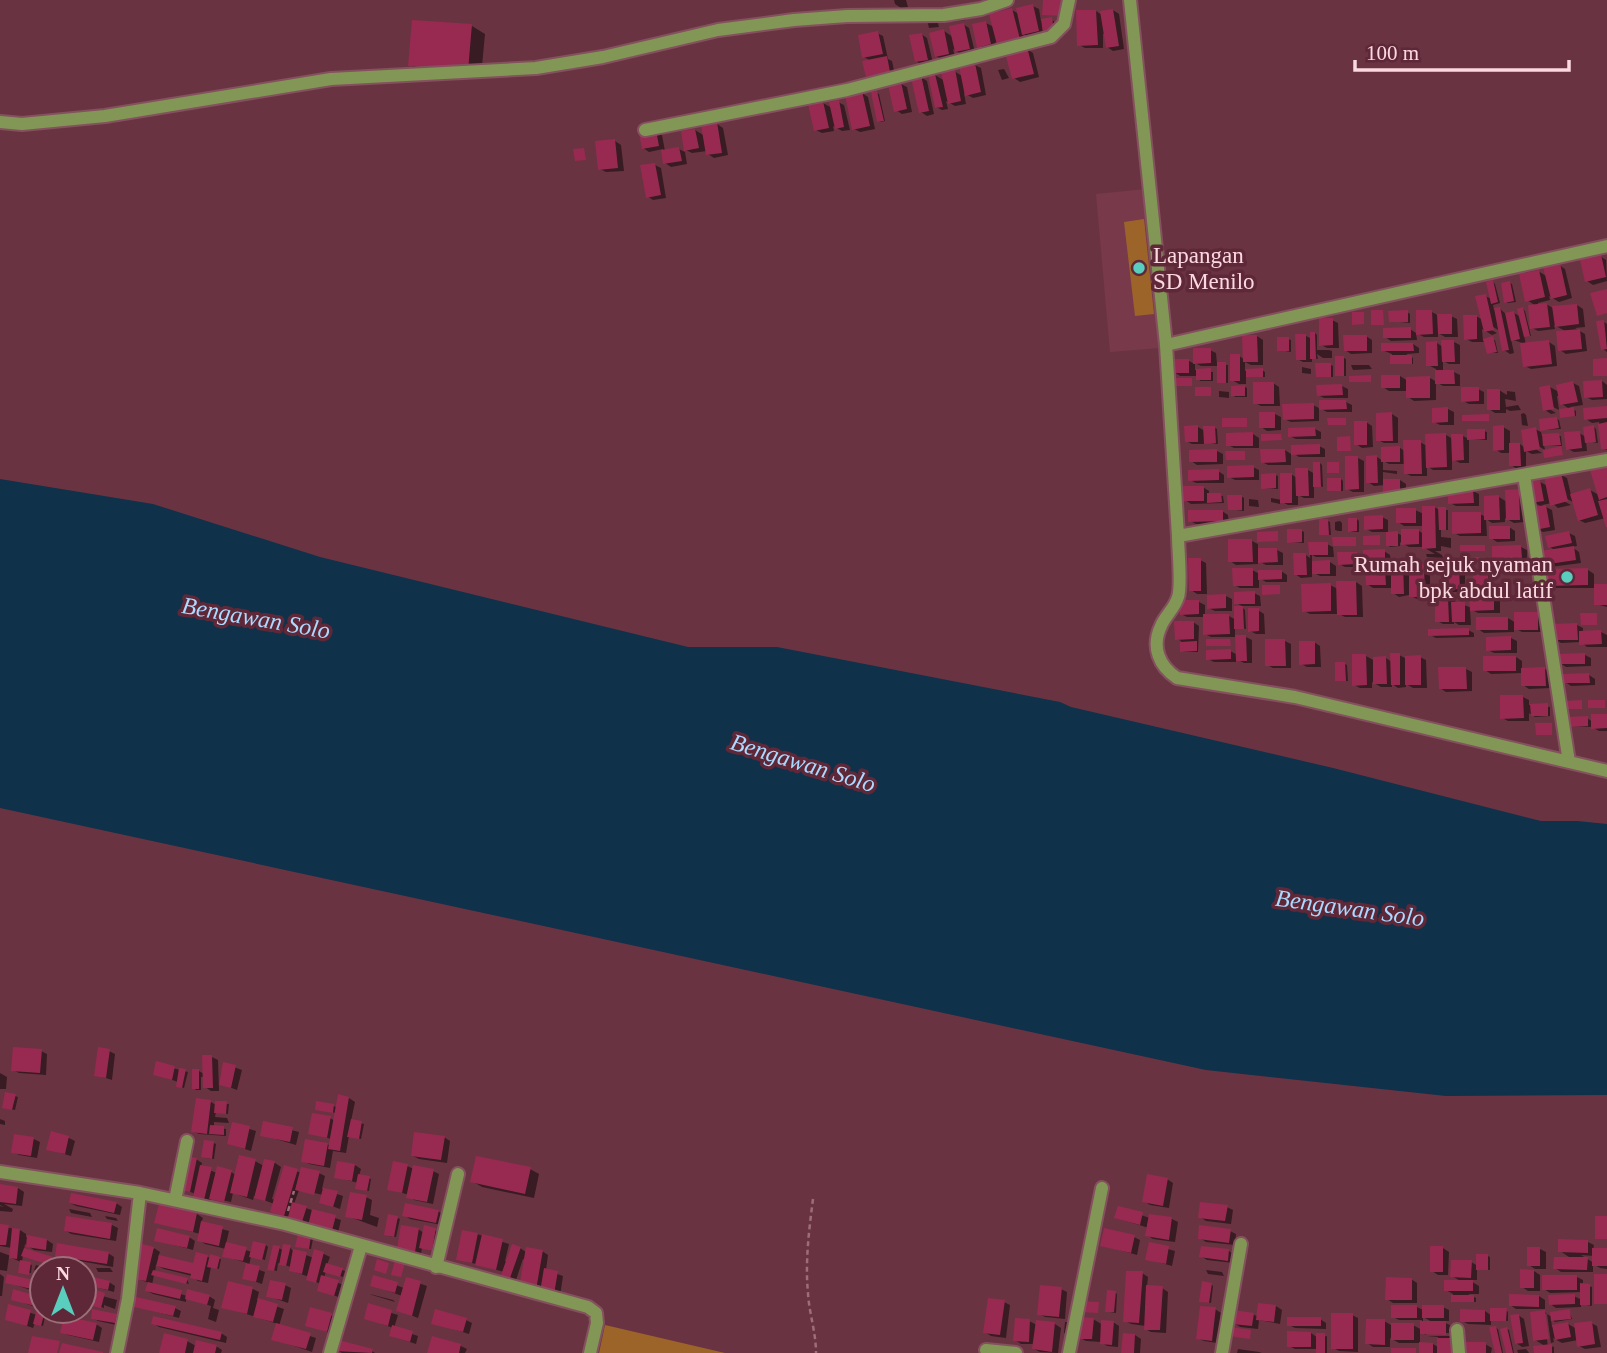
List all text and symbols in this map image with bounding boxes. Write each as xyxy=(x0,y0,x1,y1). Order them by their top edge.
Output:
scale bar xyxy=(1355,28,1568,72)
text: 100 m xyxy=(1366,41,1419,65)
place label: Lapangan SD Menilo xyxy=(1153,243,1255,294)
marker: Lapangan SD Menilo xyxy=(1131,260,1147,276)
place label: Rumah sejuk nyaman bpk abdul latif xyxy=(1354,552,1553,603)
marker: Rumah sejuk nyaman bpk abdul latif xyxy=(1559,569,1575,585)
water label: Bengawan Solo xyxy=(180,592,332,644)
water label: Bengawan Solo xyxy=(727,729,879,797)
water label: Bengawan Solo xyxy=(1274,885,1426,931)
north arrow xyxy=(28,1255,98,1325)
text: N xyxy=(56,1263,70,1284)

